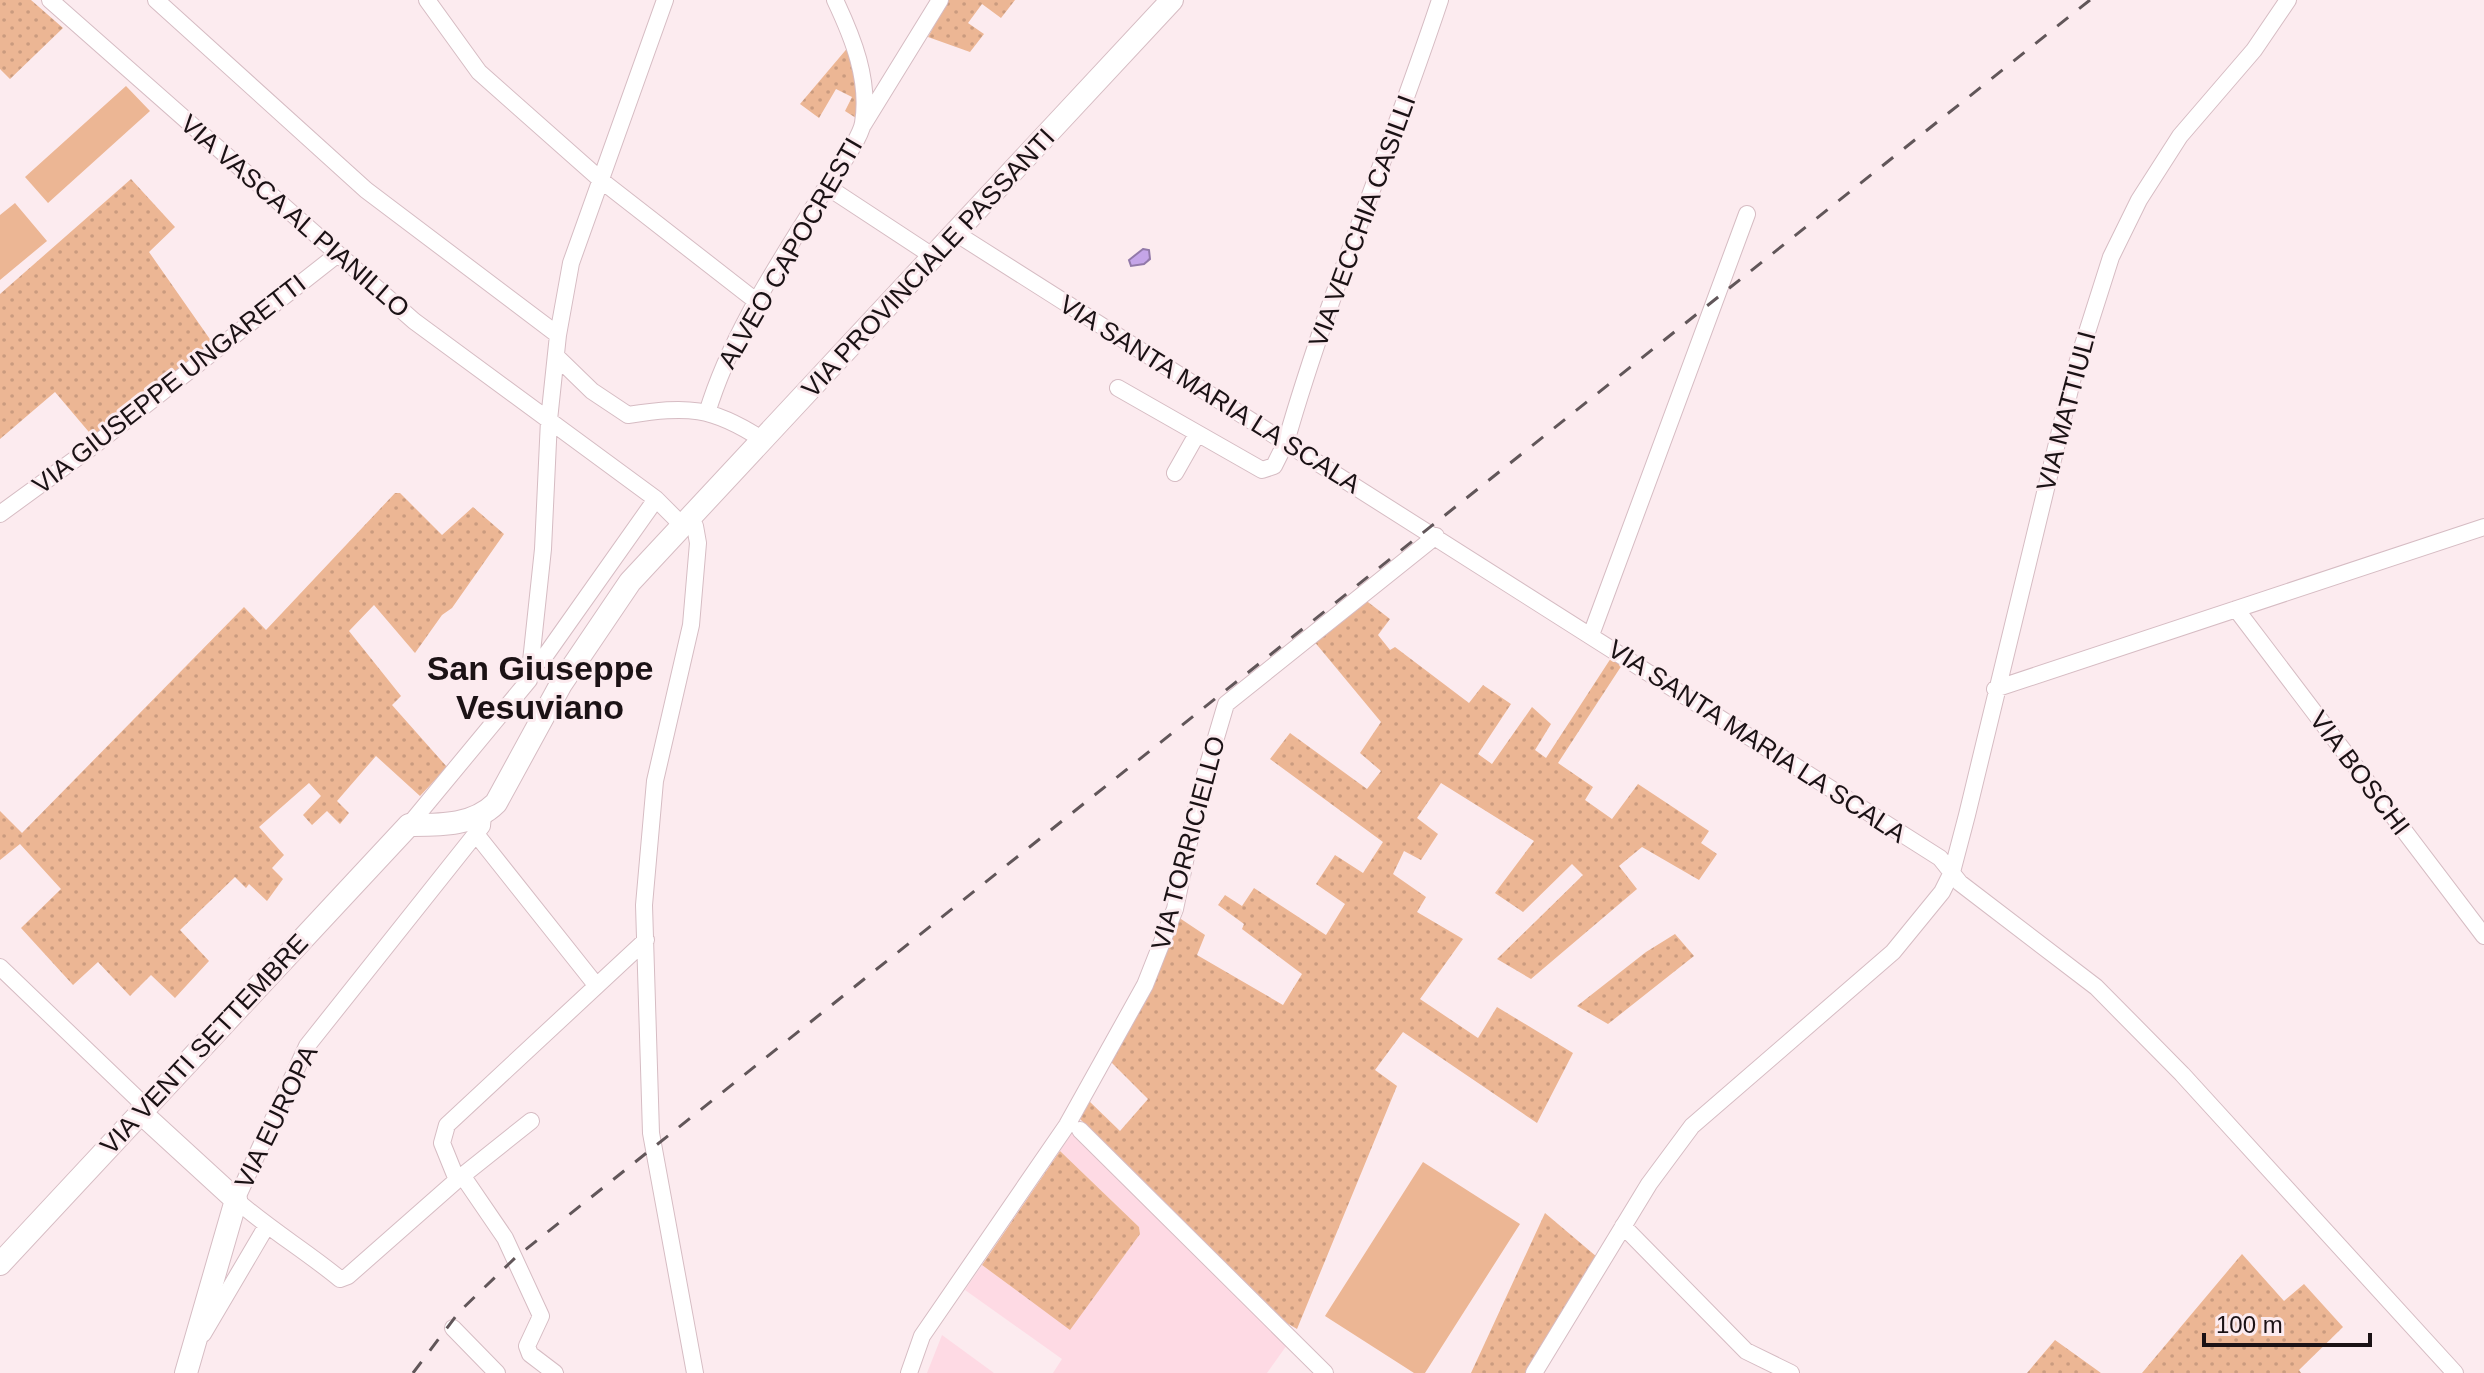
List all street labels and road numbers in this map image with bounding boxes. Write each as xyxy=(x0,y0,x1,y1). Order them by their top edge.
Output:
street label: VIA VECCHIA CASILLI xyxy=(1302,91,1422,351)
street label: VIA VASCA AL PIANILLO xyxy=(174,108,416,324)
street label: VIA PROVINCIALE PASSANTI xyxy=(795,122,1061,404)
street label: ALVEO CAPOCRESTI xyxy=(712,132,868,374)
street label: VIA GIUSEPPE UNGARETTI xyxy=(27,268,311,500)
street label: VIA SANTA MARIA LA SCALA xyxy=(1054,289,1367,500)
street label: VIA MATTIULI xyxy=(2030,328,2102,494)
street label: VIA SANTA MARIA LA SCALA xyxy=(1602,633,1912,849)
street label: VIA BOSCHI xyxy=(2304,705,2416,841)
street label: VIA TORRICIELLO xyxy=(1145,733,1231,953)
street label: VIA VENTI SETTEMBRE xyxy=(94,928,314,1160)
street label: VIA EUROPA xyxy=(228,1040,324,1193)

